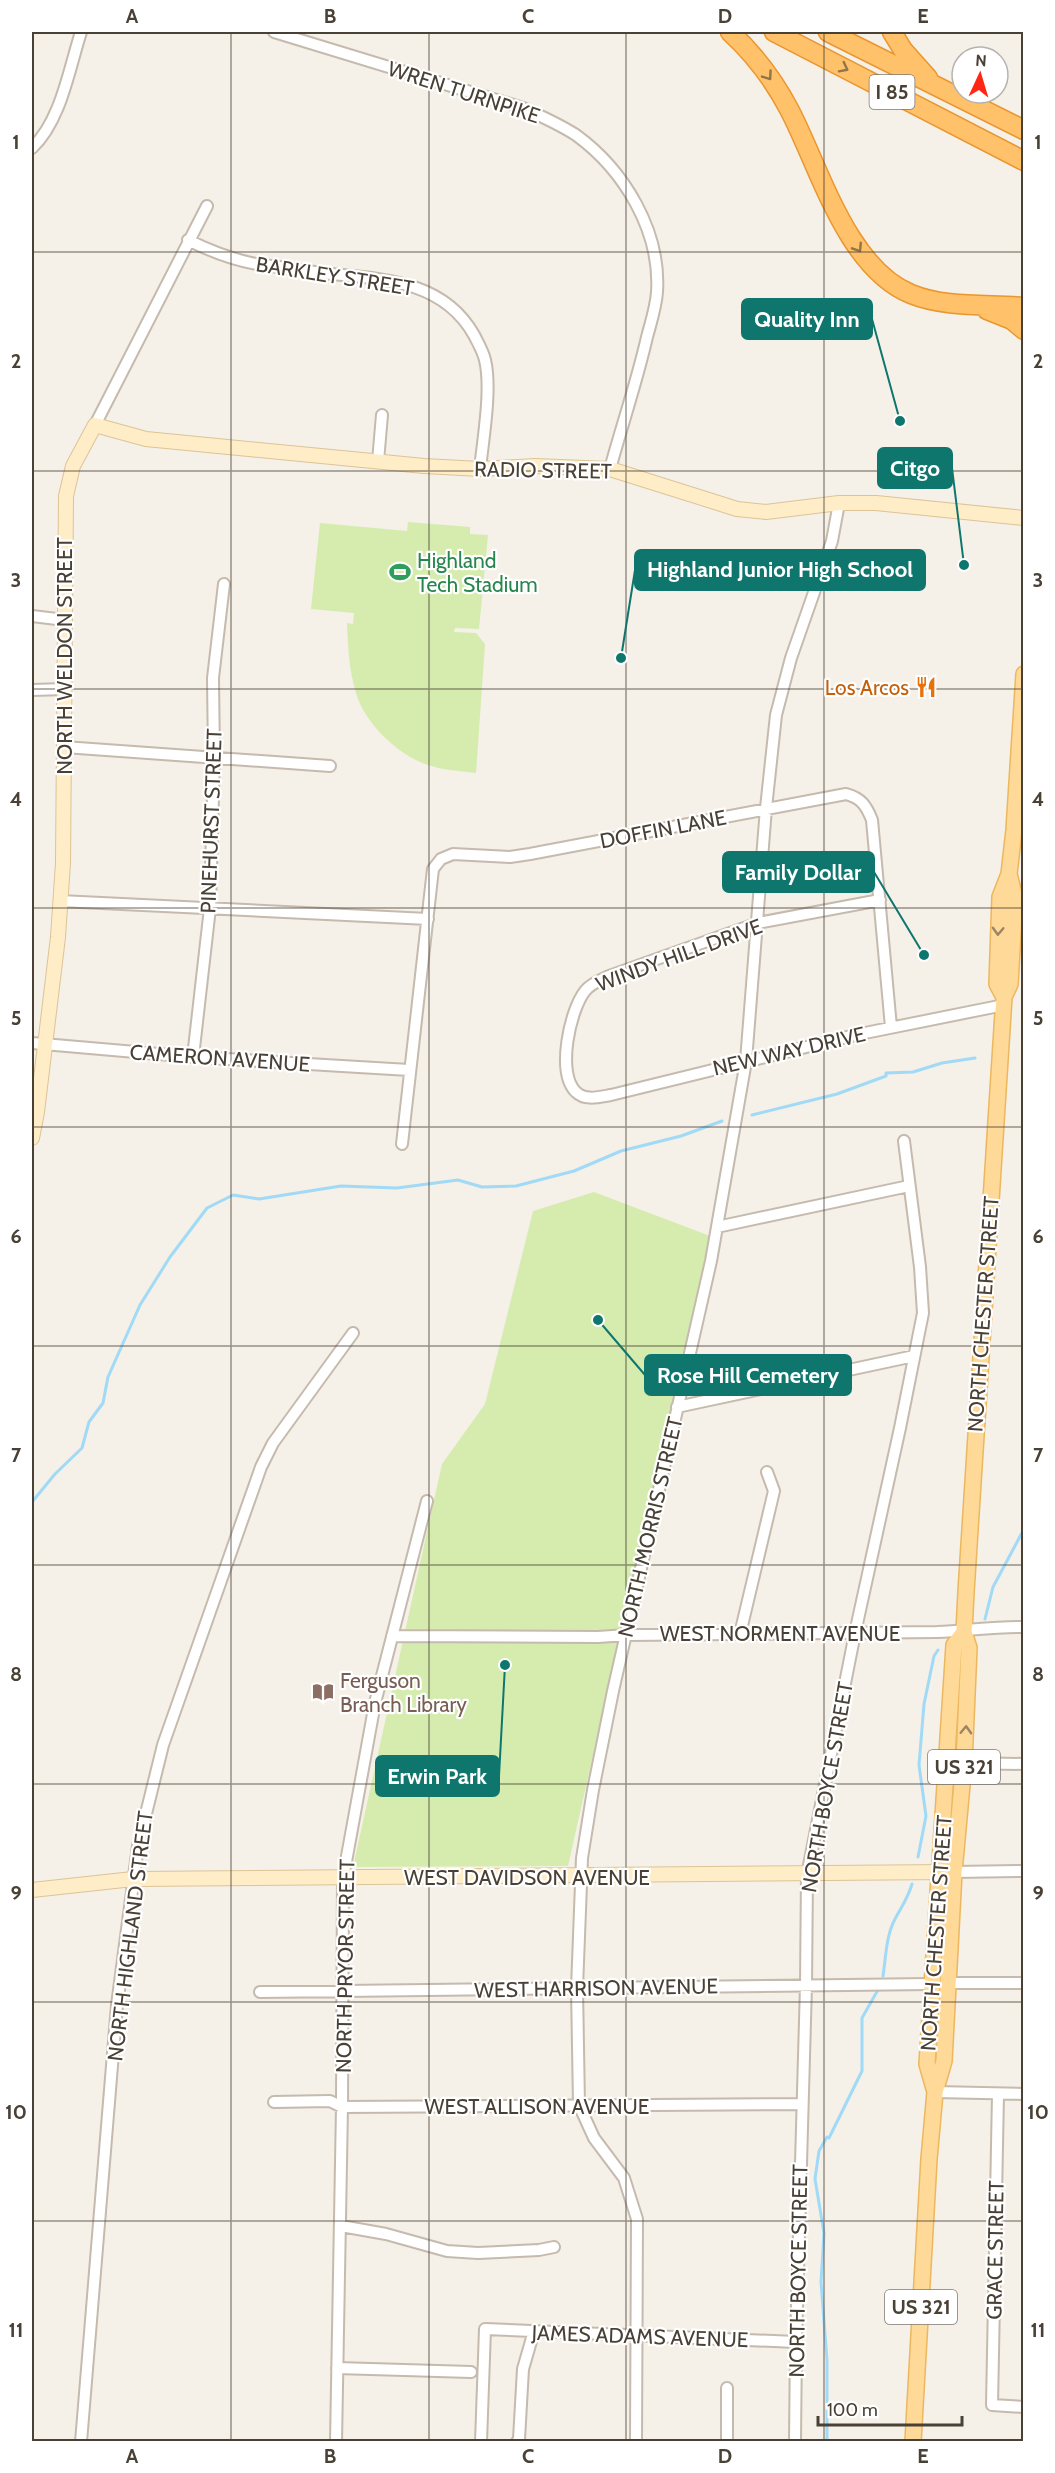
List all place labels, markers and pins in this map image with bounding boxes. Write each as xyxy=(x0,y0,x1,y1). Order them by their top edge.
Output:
callout: Quality Inn xyxy=(742,299,872,339)
callout: Citgo xyxy=(878,448,952,488)
place label: Highland Tech Stadium xyxy=(417,548,538,597)
callout: Highland Junior High School xyxy=(635,550,925,590)
sports icon: Highland Tech Stadium xyxy=(388,560,412,584)
place label: Los Arcos xyxy=(825,675,909,700)
restaurant icon: Los Arcos xyxy=(914,675,938,699)
callout: Family Dollar xyxy=(723,852,874,892)
callout: Rose Hill Cemetery xyxy=(645,1355,851,1395)
place label: Ferguson Branch Library xyxy=(340,1668,467,1717)
library icon: Ferguson Branch Library xyxy=(311,1680,335,1704)
callout: Erwin Park xyxy=(376,1756,499,1796)

